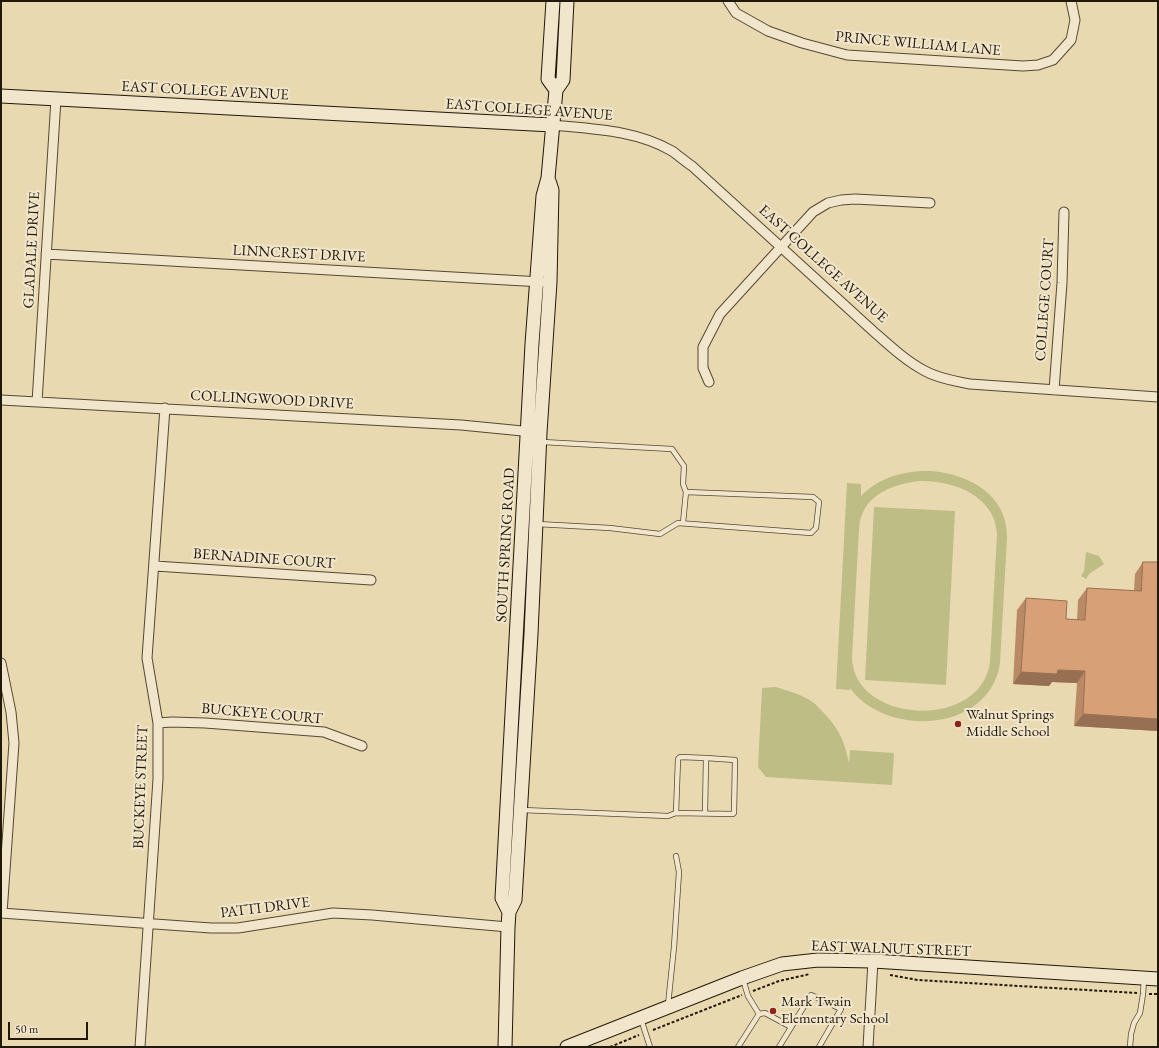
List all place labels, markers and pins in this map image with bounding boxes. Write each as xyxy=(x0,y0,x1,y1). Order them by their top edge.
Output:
place label: Walnut Springs Middle School xyxy=(966,706,1054,741)
marker: Walnut Springs Middle School xyxy=(953,719,963,729)
place label: Mark Twain Elementary School xyxy=(781,993,889,1028)
marker: Mark Twain Elementary School xyxy=(768,1006,778,1016)

